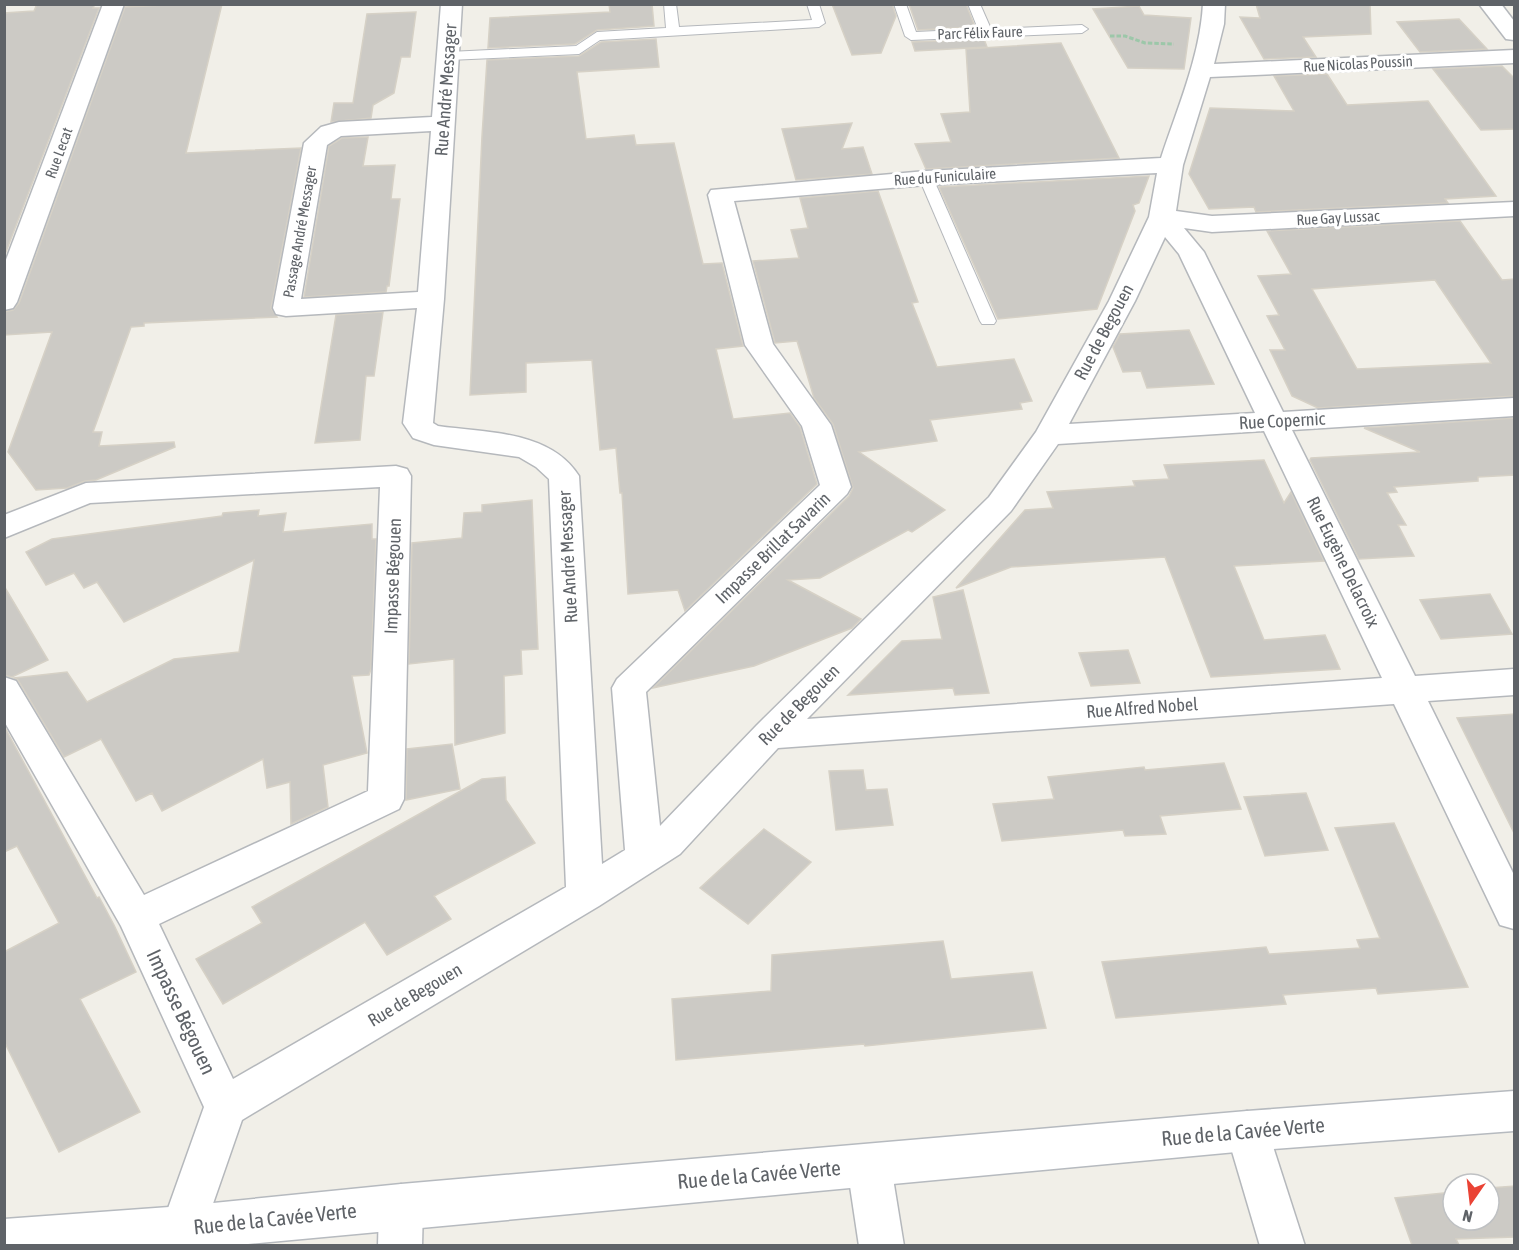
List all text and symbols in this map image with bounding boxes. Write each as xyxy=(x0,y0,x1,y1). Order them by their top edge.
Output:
street label: Rue André Messager xyxy=(430,22,461,157)
street label: Parc Félix Faure xyxy=(937,23,1023,42)
street label: Rue Nicolas Poussin xyxy=(1303,52,1413,75)
street label: Rue Lecat xyxy=(41,125,76,181)
street label: Passage André Messager xyxy=(280,164,320,299)
street label: Rue du Funiculaire xyxy=(893,164,997,189)
street label: Rue Gay Lussac xyxy=(1296,207,1380,228)
street label: Rue de Begouen xyxy=(1069,280,1138,383)
street label: Rue Copernic xyxy=(1238,408,1326,433)
street label: Impasse Brillat Savarin xyxy=(711,488,834,608)
street label: Rue André Messager xyxy=(554,490,581,624)
street label: Rue Eugène Delacroix xyxy=(1303,493,1384,631)
street label: Impasse Bégouen xyxy=(380,518,405,634)
street label: Rue de Begouen xyxy=(754,660,843,749)
street label: Rue Alfred Nobel xyxy=(1085,693,1199,722)
street label: Impasse Bégouen xyxy=(142,945,221,1078)
street label: Rue de Begouen xyxy=(364,958,465,1031)
street label: Rue de la Cavée Verte xyxy=(1160,1112,1325,1150)
street label: Rue de la Cavée Verte xyxy=(676,1155,841,1193)
north arrow xyxy=(1441,1172,1501,1232)
street label: Rue de la Cavée Verte xyxy=(192,1198,358,1238)
text: N xyxy=(1461,1207,1474,1226)

